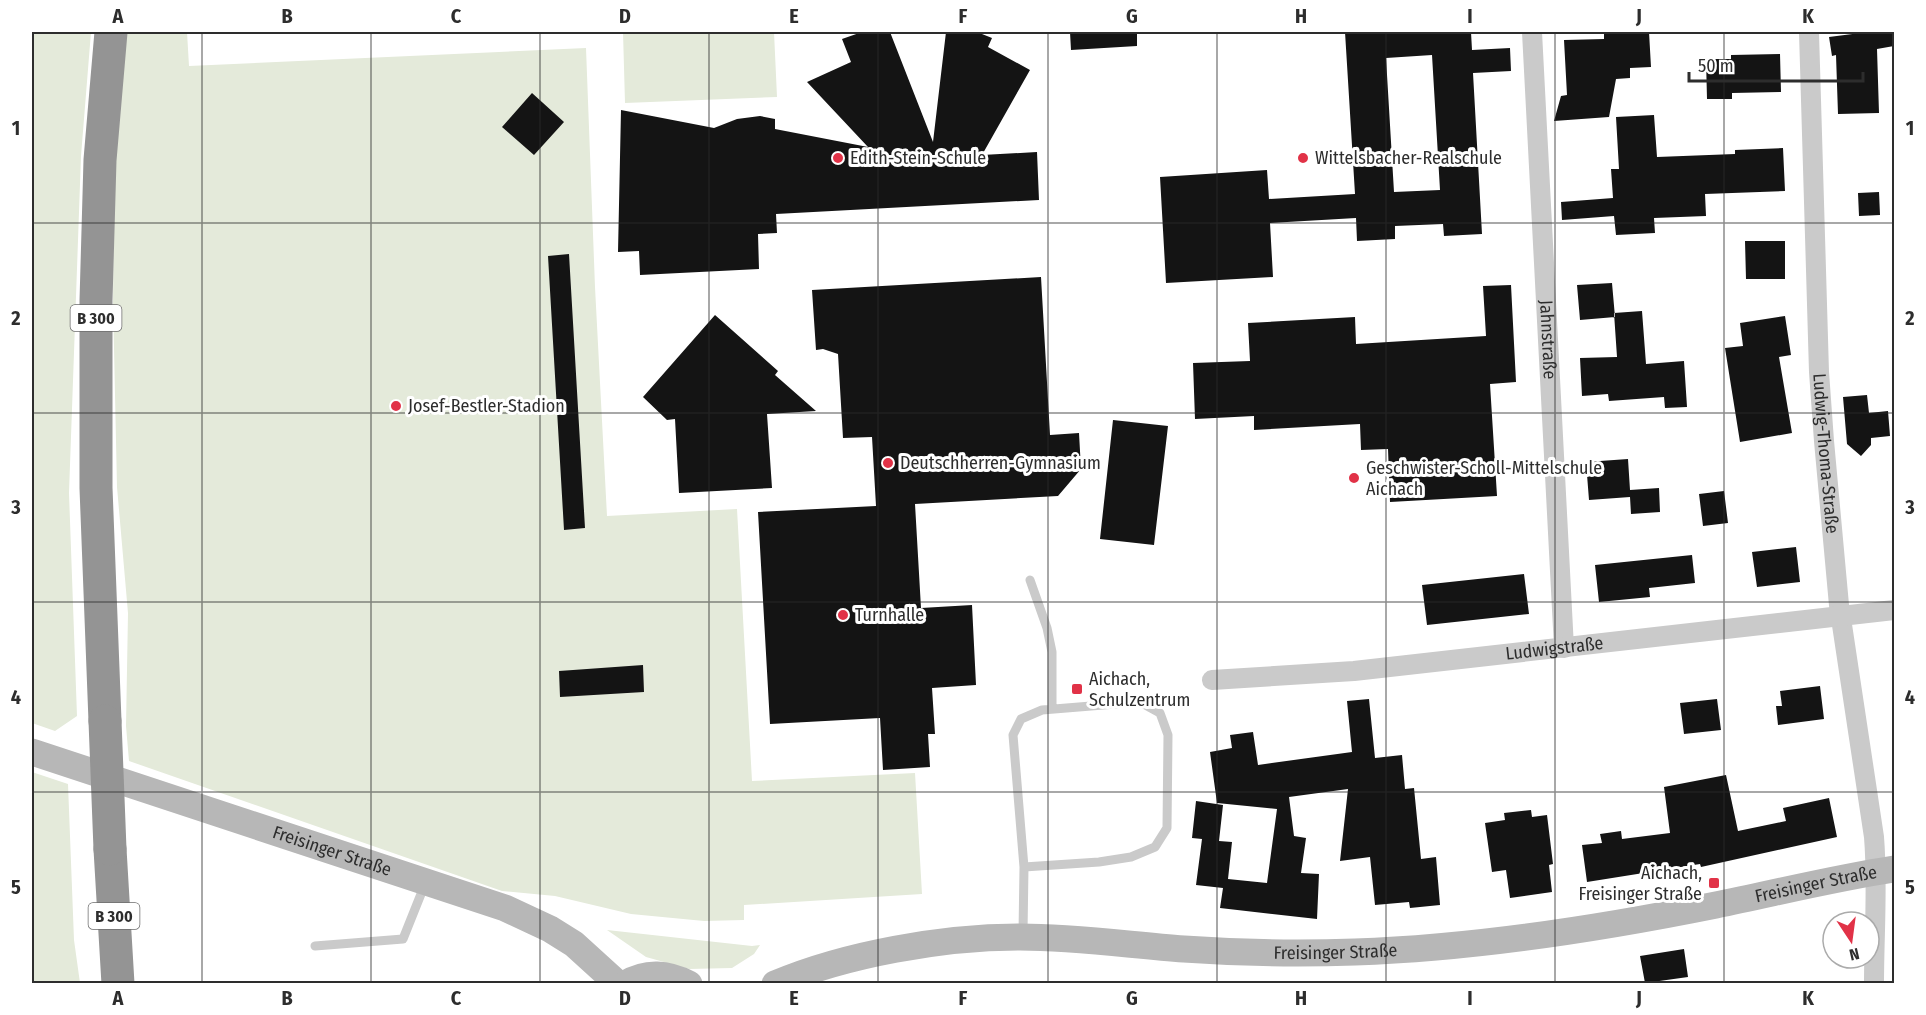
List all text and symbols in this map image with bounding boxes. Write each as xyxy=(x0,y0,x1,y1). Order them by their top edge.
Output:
text: A xyxy=(112,4,125,28)
text: B xyxy=(281,4,293,28)
text: C xyxy=(451,4,462,28)
text: D xyxy=(619,4,631,28)
text: E xyxy=(789,4,799,28)
text: F xyxy=(959,4,968,28)
text: G xyxy=(1126,4,1138,28)
text: H xyxy=(1295,4,1307,28)
text: I xyxy=(1467,4,1473,28)
text: J xyxy=(1635,4,1642,28)
text: K xyxy=(1802,4,1814,28)
scale bar xyxy=(1689,45,1863,83)
text: 50 m xyxy=(1698,55,1734,77)
text: 1 xyxy=(12,116,20,140)
text: 1 xyxy=(1906,116,1914,140)
place label: Edith-Stein-Schule xyxy=(850,147,986,169)
place label: Wittelsbacher-Realschule xyxy=(1315,147,1502,169)
marker: Edith-Stein-Schule xyxy=(831,151,845,165)
marker: Wittelsbacher-Realschule xyxy=(1296,151,1310,165)
street label: Jahnstraße xyxy=(1535,299,1561,380)
road number: B 300 xyxy=(70,305,122,331)
text: 2 xyxy=(10,306,21,330)
text: 2 xyxy=(1904,306,1915,330)
street label: Ludwig-Thoma-Straße xyxy=(1808,373,1843,535)
place label: Josef-Bestler-Stadion xyxy=(408,395,565,417)
marker: Josef-Bestler-Stadion xyxy=(389,399,403,413)
place label: Deutschherren-Gymnasium xyxy=(900,452,1101,474)
marker: Deutschherren-Gymnasium xyxy=(881,456,895,470)
place label: Geschwister-Scholl-Mittelschule Aichach xyxy=(1366,457,1602,500)
marker: Geschwister-Scholl-Mittelschule Aichach xyxy=(1347,471,1361,485)
text: 3 xyxy=(10,495,21,519)
text: 3 xyxy=(1904,495,1915,519)
place label: Turnhalle xyxy=(855,604,924,626)
marker: Turnhalle xyxy=(836,608,850,622)
street label: Ludwigstraße xyxy=(1504,632,1605,665)
place label: Aichach, Schulzentrum xyxy=(1089,668,1190,711)
marker: Aichach, Schulzentrum xyxy=(1070,682,1084,696)
text: 4 xyxy=(11,685,21,709)
text: 4 xyxy=(1905,685,1915,709)
street label: Freisinger Straße xyxy=(270,821,394,881)
street label: Freisinger Straße xyxy=(1753,861,1879,907)
place label: Aichach, Freisinger Straße xyxy=(1578,862,1702,905)
text: 5 xyxy=(11,875,21,899)
text: 5 xyxy=(1905,875,1915,899)
marker: Aichach, Freisinger Straße xyxy=(1707,876,1721,890)
road number: B 300 xyxy=(88,903,140,929)
north arrow xyxy=(1821,910,1881,970)
street label: Freisinger Straße xyxy=(1273,939,1398,964)
text: N xyxy=(1847,944,1861,964)
text: A xyxy=(112,986,125,1010)
text: B xyxy=(281,986,293,1010)
text: C xyxy=(451,986,462,1010)
text: D xyxy=(619,986,631,1010)
text: E xyxy=(789,986,799,1010)
text: F xyxy=(959,986,968,1010)
text: G xyxy=(1126,986,1138,1010)
text: H xyxy=(1295,986,1307,1010)
text: I xyxy=(1467,986,1473,1010)
text: J xyxy=(1635,986,1642,1010)
text: K xyxy=(1802,986,1814,1010)

